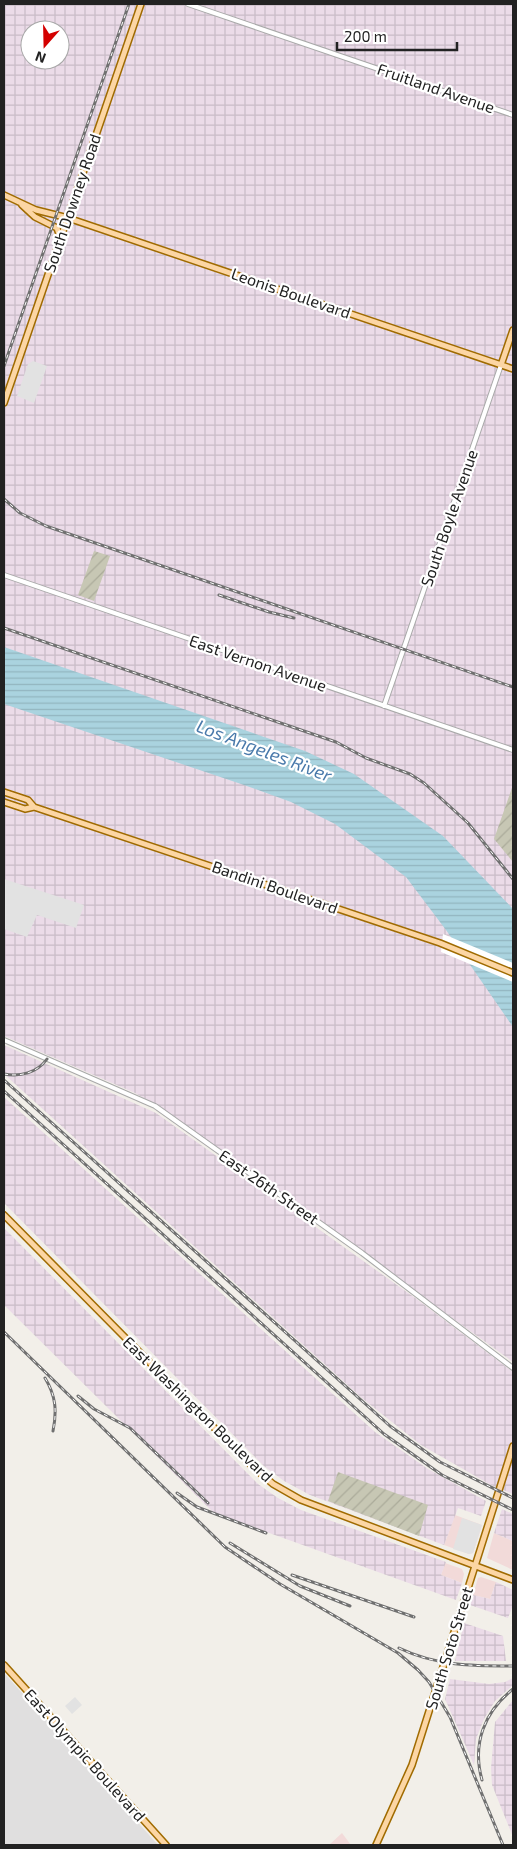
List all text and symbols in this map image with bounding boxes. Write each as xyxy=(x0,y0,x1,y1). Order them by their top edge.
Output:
north arrow xyxy=(20,20,70,70)
scale bar xyxy=(337,20,457,52)
text: 200 m xyxy=(344,27,387,45)
text: N xyxy=(33,48,48,67)
street label: Fruitland Avenue xyxy=(375,59,497,116)
street label: South Downey Road xyxy=(39,131,104,275)
street label: Leonis Boulevard xyxy=(229,263,353,322)
street label: South Boyle Avenue xyxy=(416,447,481,589)
street label: East Vernon Avenue xyxy=(187,630,329,695)
water label: Los Angeles River xyxy=(193,714,336,786)
street label: Bandini Boulevard xyxy=(210,856,341,917)
street label: East 26th Street xyxy=(216,1145,323,1228)
street label: East Washington Boulevard xyxy=(120,1332,277,1485)
street label: South Soto Street xyxy=(421,1584,476,1712)
street label: East Olympic Boulevard xyxy=(21,1684,150,1825)

